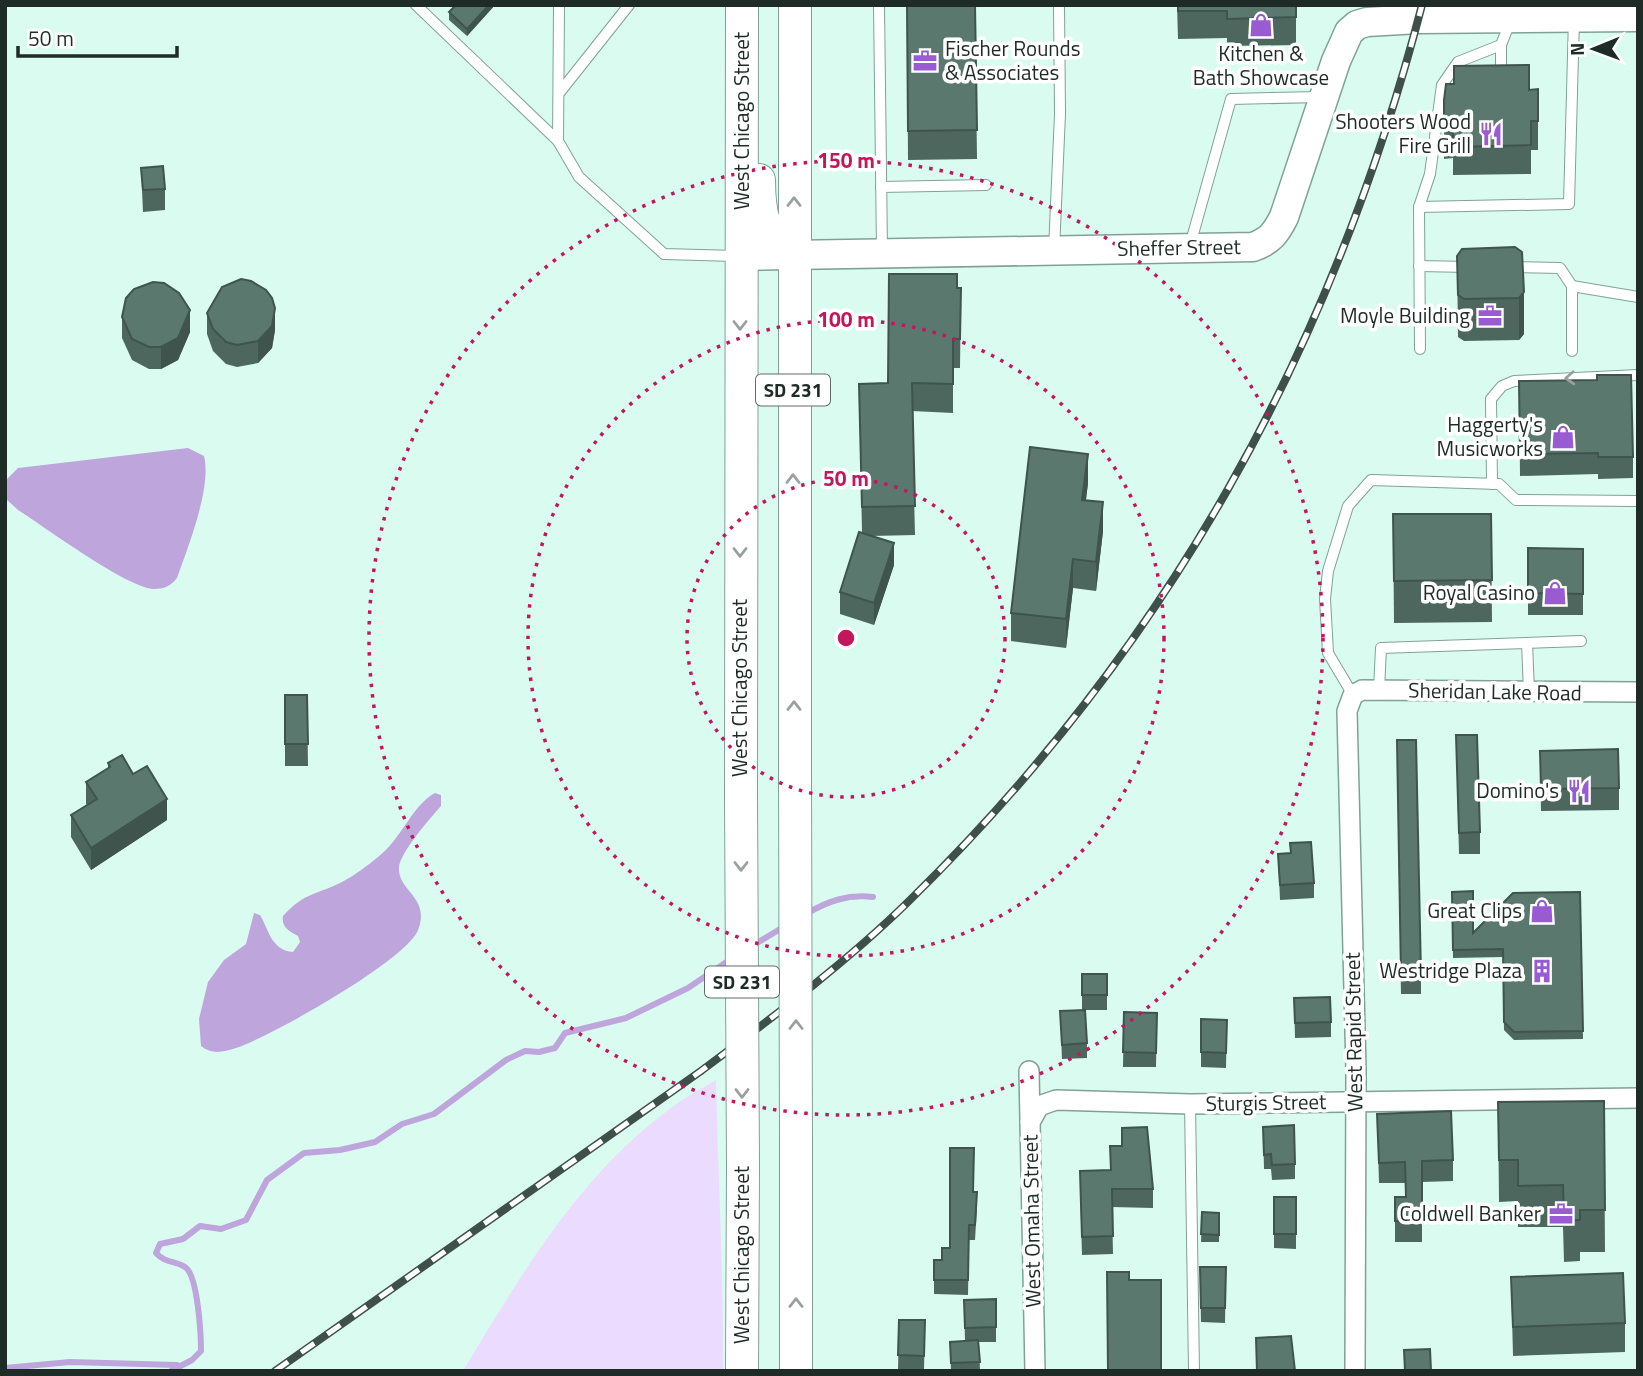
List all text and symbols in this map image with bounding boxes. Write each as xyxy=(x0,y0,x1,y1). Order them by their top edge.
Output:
shop icon: Kitchen & Bath Showcase xyxy=(1247,11,1275,39)
scale bar xyxy=(18,14,177,58)
north arrow xyxy=(1559,14,1629,84)
text: 50 m xyxy=(28,22,74,54)
street label: West Chicago Street xyxy=(725,31,757,210)
place label: Fischer Rounds & Associates xyxy=(945,32,1080,88)
place label: Kitchen & Bath Showcase xyxy=(1193,37,1329,93)
text: N xyxy=(1562,42,1591,56)
office icon: Fischer Rounds & Associates xyxy=(911,47,939,75)
place label: Shooters Wood Fire Grill xyxy=(1335,105,1471,161)
restaurant icon: Shooters Wood Fire Grill xyxy=(1477,120,1505,148)
text: 150 m xyxy=(817,144,875,176)
one-way arrow xyxy=(786,196,802,207)
street label: Sheffer Street xyxy=(1117,230,1242,264)
place label: Moyle Building xyxy=(1340,299,1470,331)
office icon: Moyle Building xyxy=(1476,302,1504,330)
text: 100 m xyxy=(817,303,875,335)
one-way arrow xyxy=(732,320,748,330)
one-way arrow xyxy=(1564,371,1575,386)
road number: SD 231 xyxy=(756,374,830,406)
place label: Haggerty's Musicworks xyxy=(1437,408,1543,464)
shop icon: Haggerty's Musicworks xyxy=(1549,423,1577,451)
text: 50 m xyxy=(823,462,869,494)
one-way arrow xyxy=(785,473,801,483)
one-way arrow xyxy=(732,547,748,558)
place label: Royal Casino xyxy=(1423,576,1535,608)
shop icon: Royal Casino xyxy=(1541,579,1569,607)
street label: West Chicago Street xyxy=(723,598,755,777)
centre of rings xyxy=(834,626,858,650)
street label: Sheridan Lake Road xyxy=(1408,673,1582,709)
one-way arrow xyxy=(786,700,802,711)
place label: Domino's xyxy=(1476,774,1559,806)
restaurant icon: Domino's xyxy=(1565,777,1593,805)
one-way arrow xyxy=(733,861,749,871)
place label: Great Clips xyxy=(1427,894,1522,926)
shop icon: Great Clips xyxy=(1528,897,1556,925)
street label: West Rapid Street xyxy=(1336,951,1370,1112)
place label: Westridge Plaza xyxy=(1379,954,1522,986)
building icon: Westridge Plaza xyxy=(1528,957,1556,985)
road number: SD 231 xyxy=(705,966,779,998)
one-way arrow xyxy=(788,1020,803,1031)
street label: Sturgis Street xyxy=(1205,1085,1327,1119)
one-way arrow xyxy=(734,1088,750,1099)
street label: West Omaha Street xyxy=(1013,1134,1049,1308)
street label: West Chicago Street xyxy=(725,1165,757,1344)
place label: Coldwell Banker xyxy=(1400,1197,1541,1229)
office icon: Coldwell Banker xyxy=(1547,1200,1575,1228)
one-way arrow xyxy=(788,1297,804,1307)

